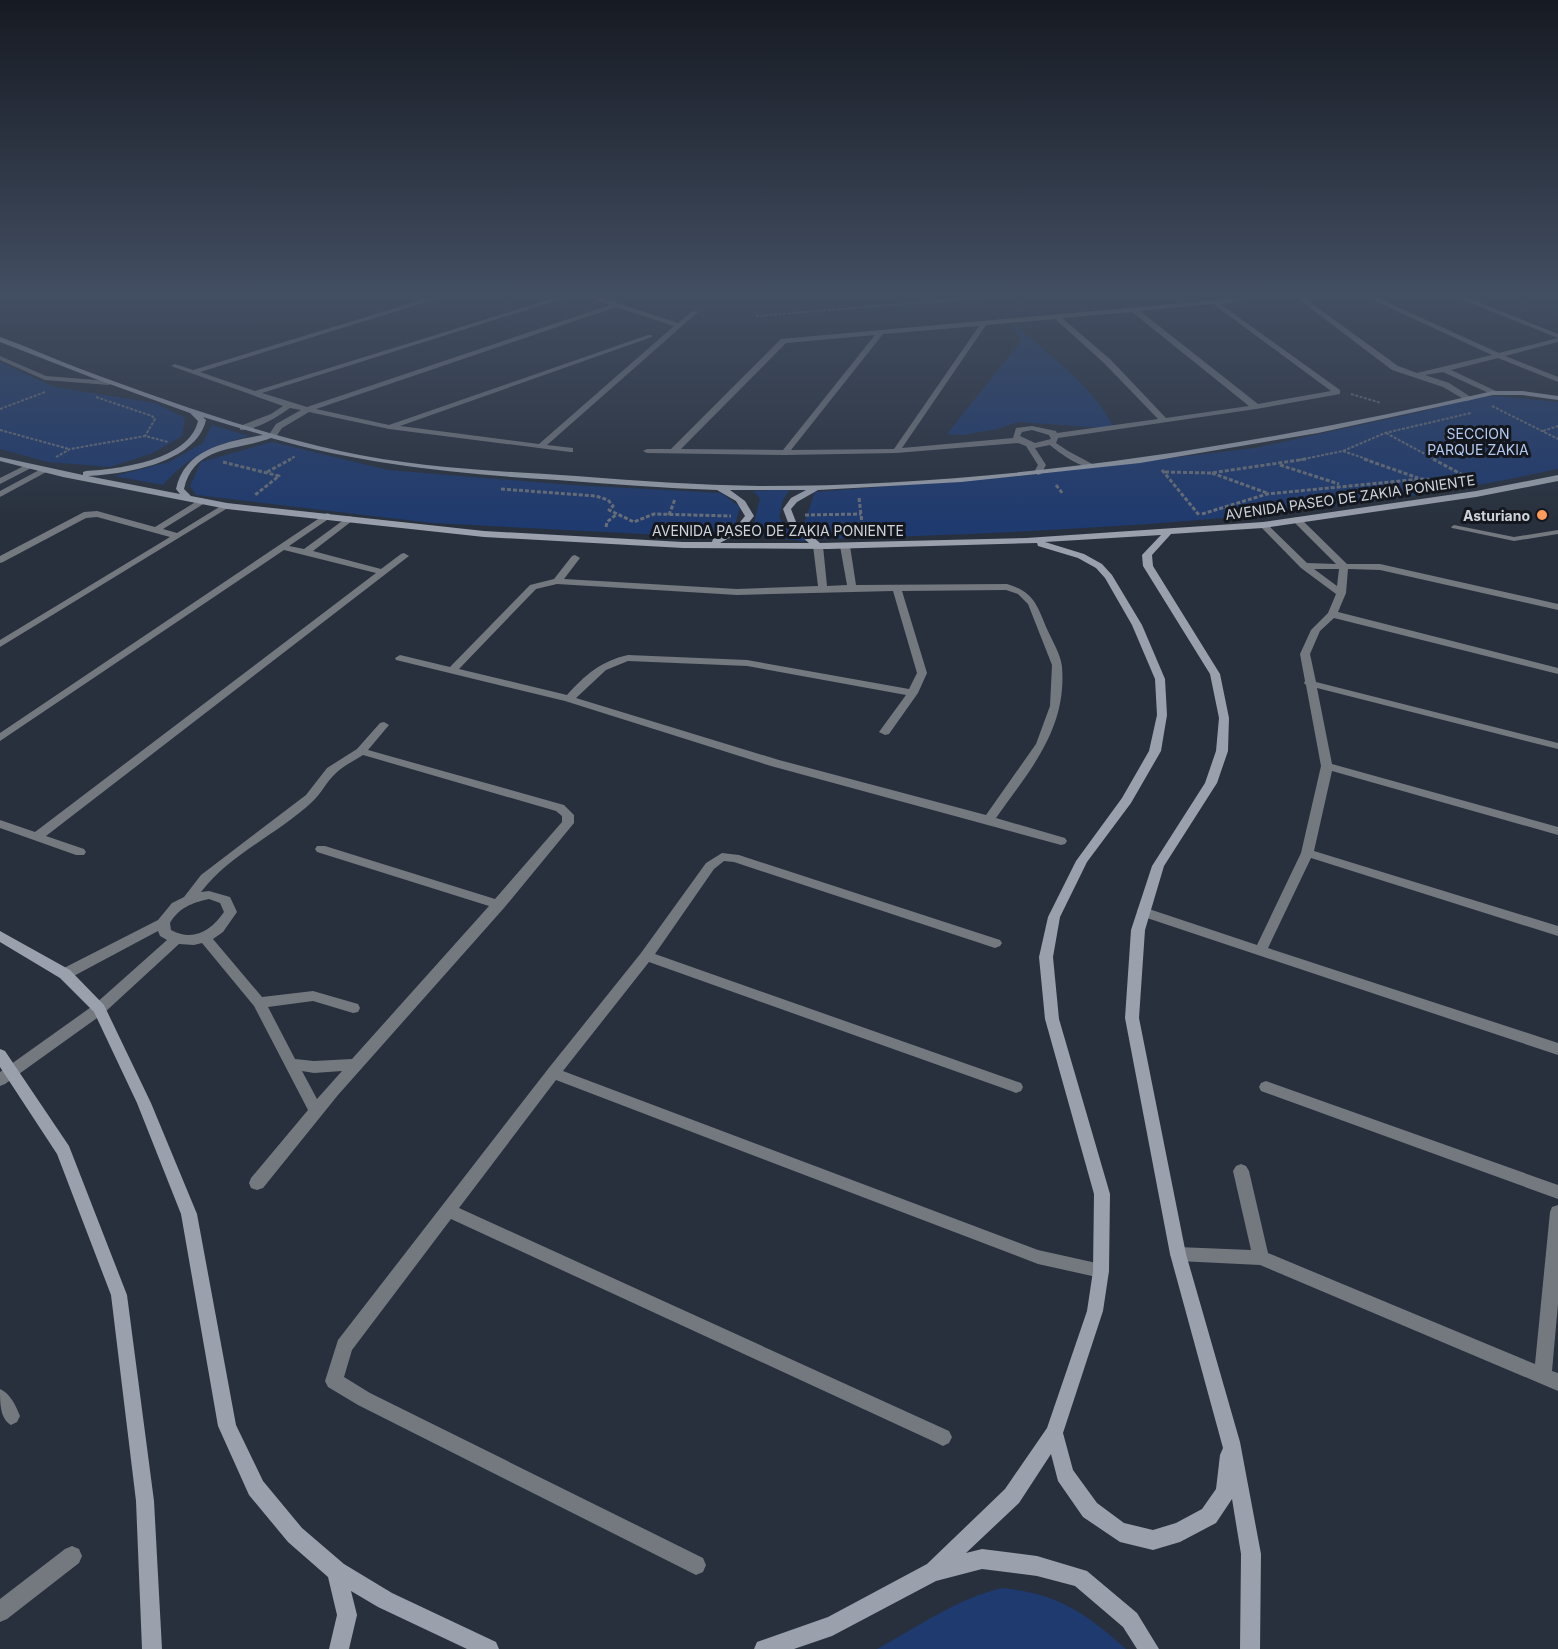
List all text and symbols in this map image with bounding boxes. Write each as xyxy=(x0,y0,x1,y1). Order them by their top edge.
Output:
park label: SECCION PARQUE ZAKIA xyxy=(1427,425,1529,458)
street label: AVENIDA PASEO DE ZAKIA PONIENTE xyxy=(1224,471,1476,523)
place label: Asturiano xyxy=(1463,507,1530,524)
marker: Asturiano xyxy=(1535,508,1549,522)
street label: AVENIDA PASEO DE ZAKIA PONIENTE xyxy=(652,522,904,539)

